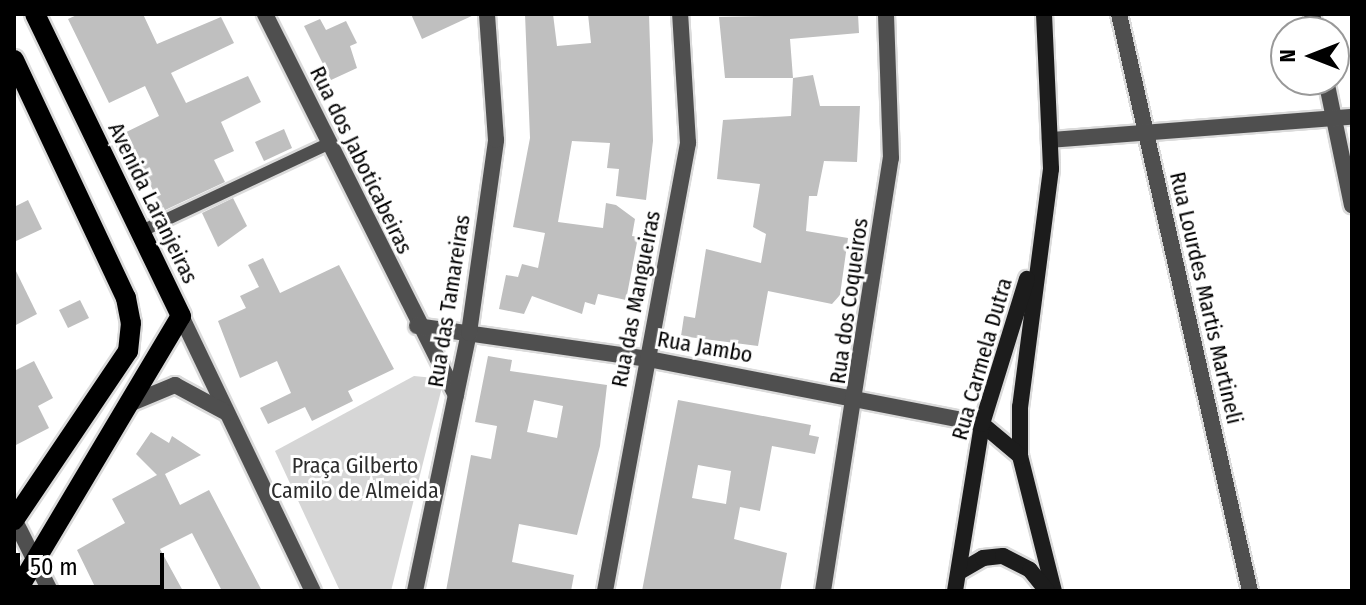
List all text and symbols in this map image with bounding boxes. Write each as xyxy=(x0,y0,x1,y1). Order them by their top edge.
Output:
north arrow xyxy=(1270,16,1350,96)
text: N xyxy=(1274,49,1301,63)
street label: Rua dos Jaboticabeiras xyxy=(304,62,418,258)
street label: Avenida Laranjeiras xyxy=(103,118,203,288)
street label: Rua Lourdes Martis Martineli xyxy=(1164,169,1248,427)
street label: Rua das Mangueiras xyxy=(606,208,666,390)
street label: Rua das Tamareiras xyxy=(422,213,476,389)
street label: Rua dos Coqueiros xyxy=(824,216,874,386)
street label: Rua Carmela Dutra xyxy=(946,275,1018,443)
street label: Rua Jambo xyxy=(655,326,755,368)
park label: Praça Gilberto Camilo de Almeida xyxy=(271,452,439,504)
scale bar xyxy=(20,537,168,587)
text: 50 m xyxy=(30,553,78,581)

